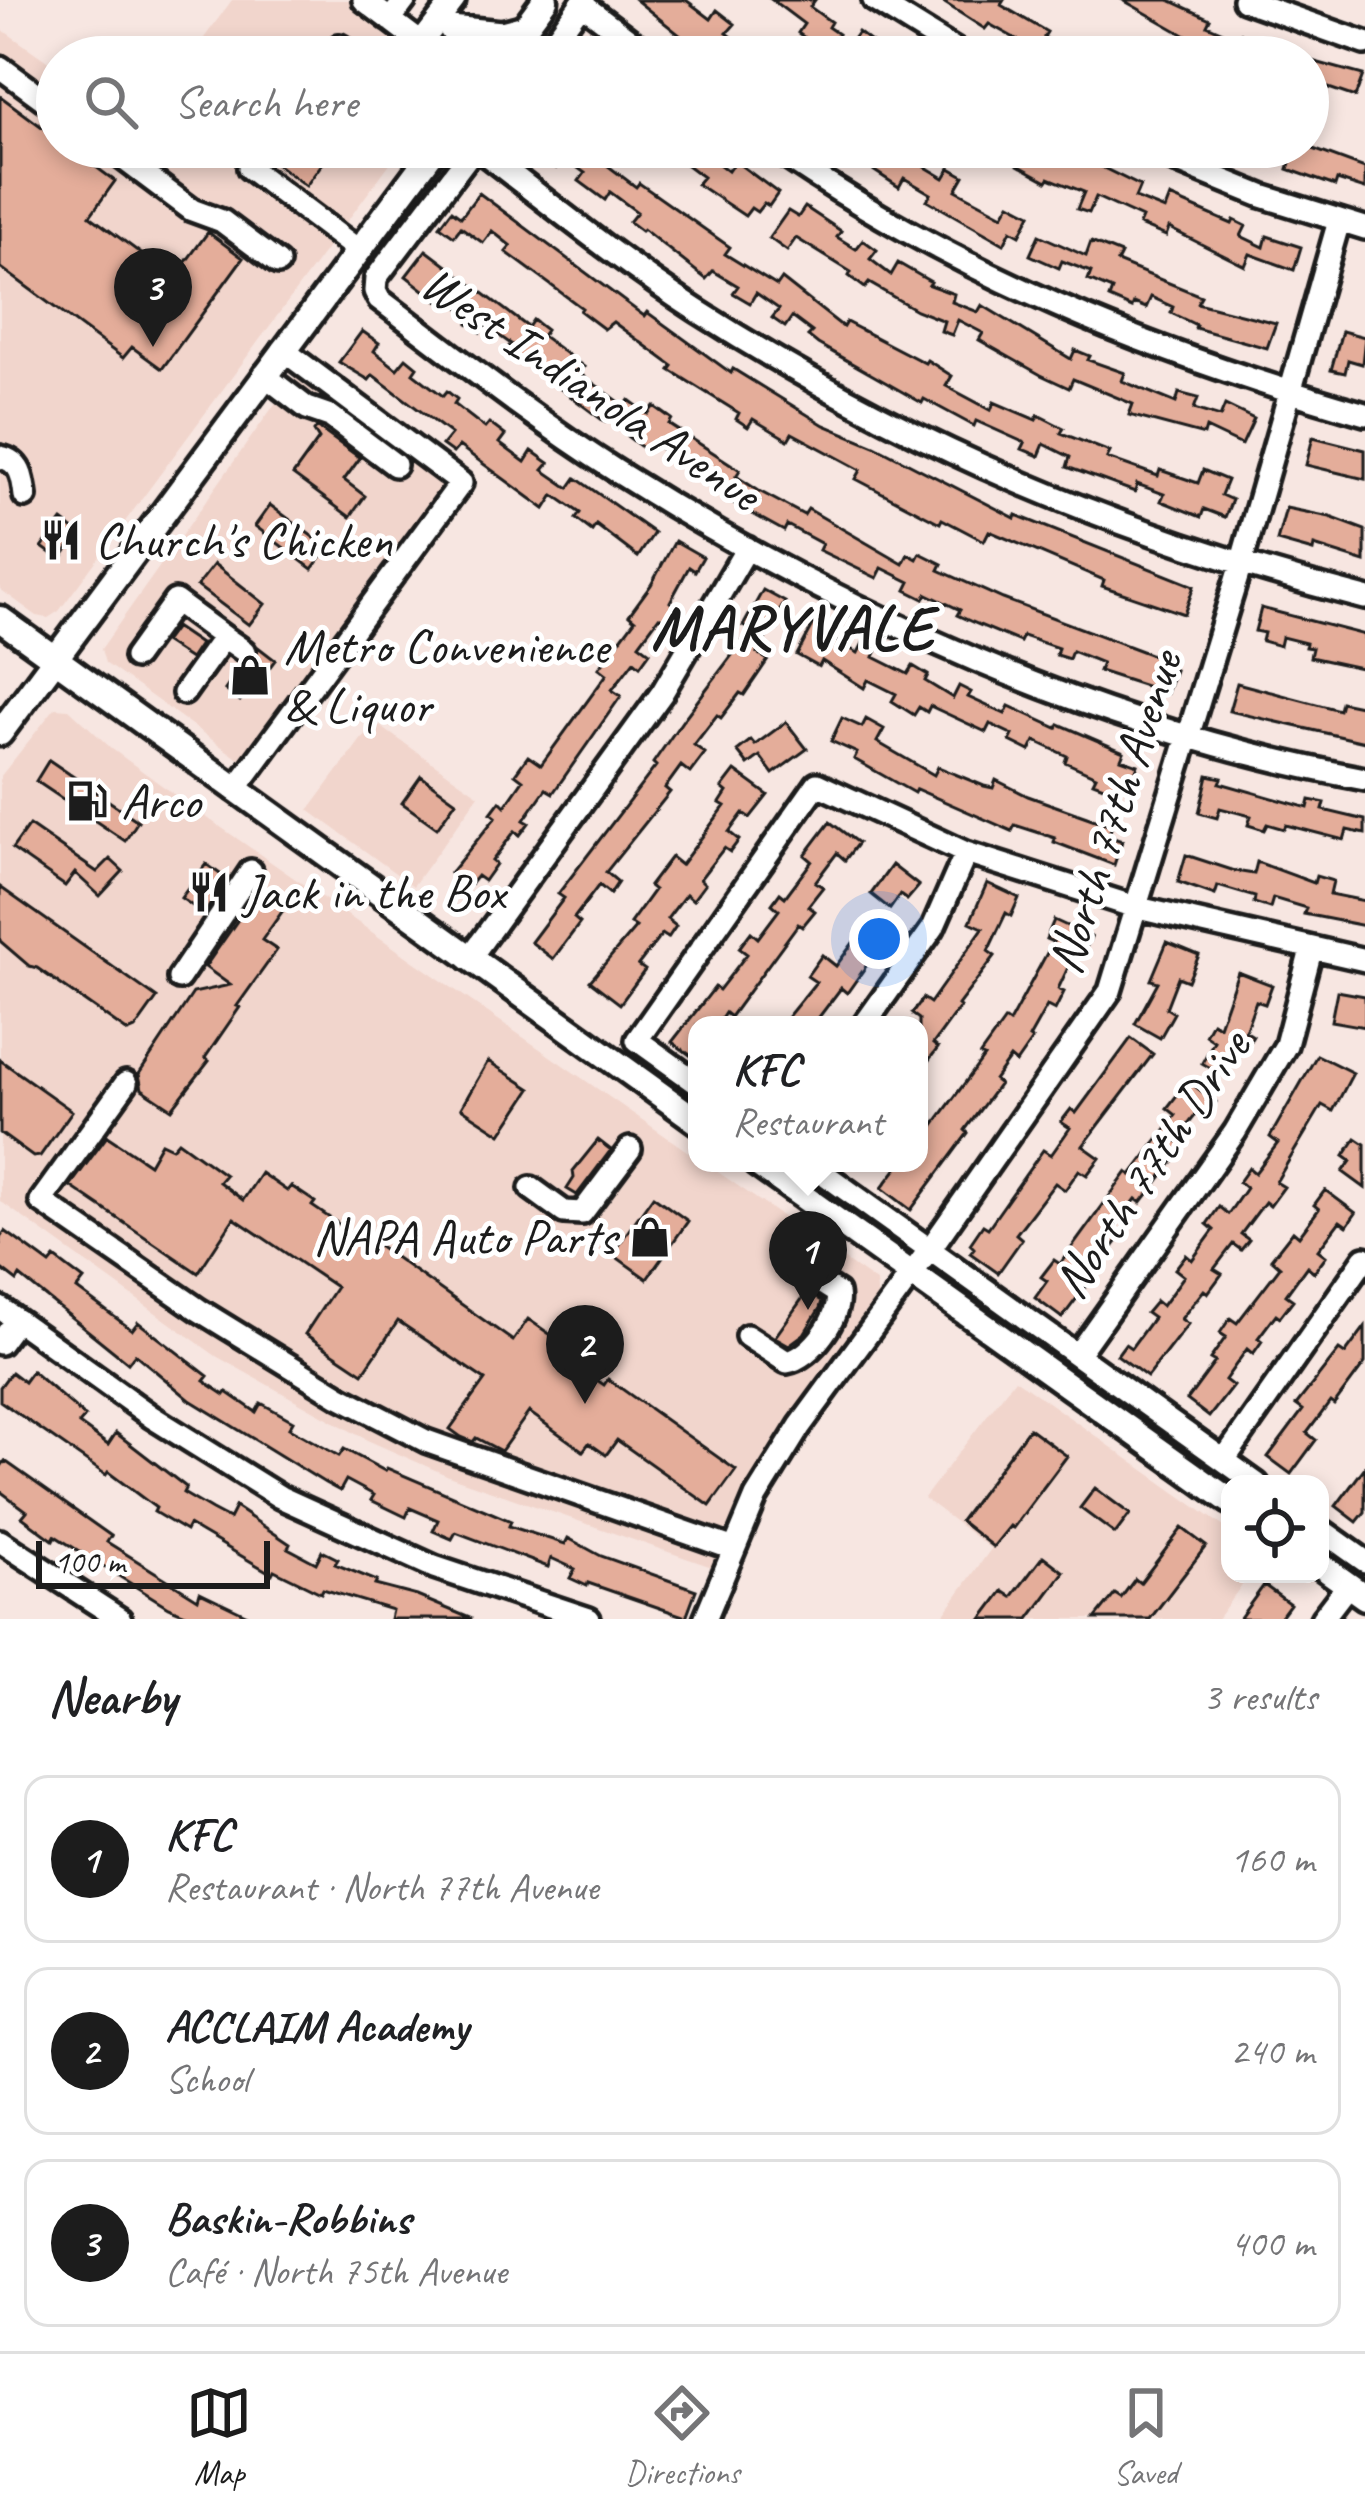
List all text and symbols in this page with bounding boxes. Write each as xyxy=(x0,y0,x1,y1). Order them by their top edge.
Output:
search box xyxy=(36,36,1329,168)
icon: search xyxy=(78,69,144,135)
text: Search here xyxy=(174,74,357,131)
pin: 3 xyxy=(114,248,192,347)
street label: West Indianola Avenue xyxy=(409,251,776,527)
place label: Church's Chicken xyxy=(95,508,393,572)
restaurant icon: Church's Chicken xyxy=(38,517,84,563)
district label: MARYVALE xyxy=(651,588,941,667)
place label: Metro Convenience & Liquor xyxy=(284,614,612,737)
street label: North 77th Avenue xyxy=(1032,640,1197,981)
shop icon: Metro Convenience & Liquor xyxy=(227,652,273,698)
place label: Arco xyxy=(121,769,203,833)
fuel station icon: Arco xyxy=(64,778,110,824)
place label: Jack in the Box xyxy=(240,860,509,924)
restaurant icon: Jack in the Box xyxy=(186,869,232,915)
your location xyxy=(849,909,909,969)
street label: North 77th Drive xyxy=(1038,1015,1266,1310)
popup xyxy=(688,1016,928,1172)
text: KFC xyxy=(732,1041,799,1098)
text: Restaurant xyxy=(732,1098,884,1147)
place label: NAPA Auto Parts xyxy=(313,1205,621,1269)
pin: 1 xyxy=(769,1211,847,1310)
shop icon: NAPA Auto Parts xyxy=(627,1214,673,1260)
pin: 2 xyxy=(546,1305,624,1404)
map controls xyxy=(1221,1475,1329,1583)
button: locate xyxy=(1221,1475,1329,1583)
scale bar xyxy=(36,1535,270,1588)
text: 100 m xyxy=(54,1541,125,1583)
text: Nearby xyxy=(48,1665,176,1729)
text: 3 results xyxy=(1203,1673,1317,1722)
text: KFC xyxy=(165,1806,232,1863)
text: 1 xyxy=(81,1835,99,1884)
text: 160 m xyxy=(1230,1835,1314,1884)
text: Restaurant · North 77th Avenue xyxy=(165,1863,598,1912)
text: ACCLAIM Academy xyxy=(165,1998,468,2055)
text: 2 xyxy=(81,2027,99,2076)
text: 240 m xyxy=(1230,2027,1314,2076)
text: School xyxy=(165,2055,249,2104)
text: Baskin-Robbins xyxy=(165,2190,411,2247)
text: 3 xyxy=(81,2219,99,2268)
text: 400 m xyxy=(1230,2219,1314,2268)
text: Café · North 75th Avenue xyxy=(165,2247,507,2296)
tab: Map xyxy=(186,2380,252,2494)
tab: Directions xyxy=(625,2380,740,2494)
tab: Saved xyxy=(1113,2380,1179,2494)

